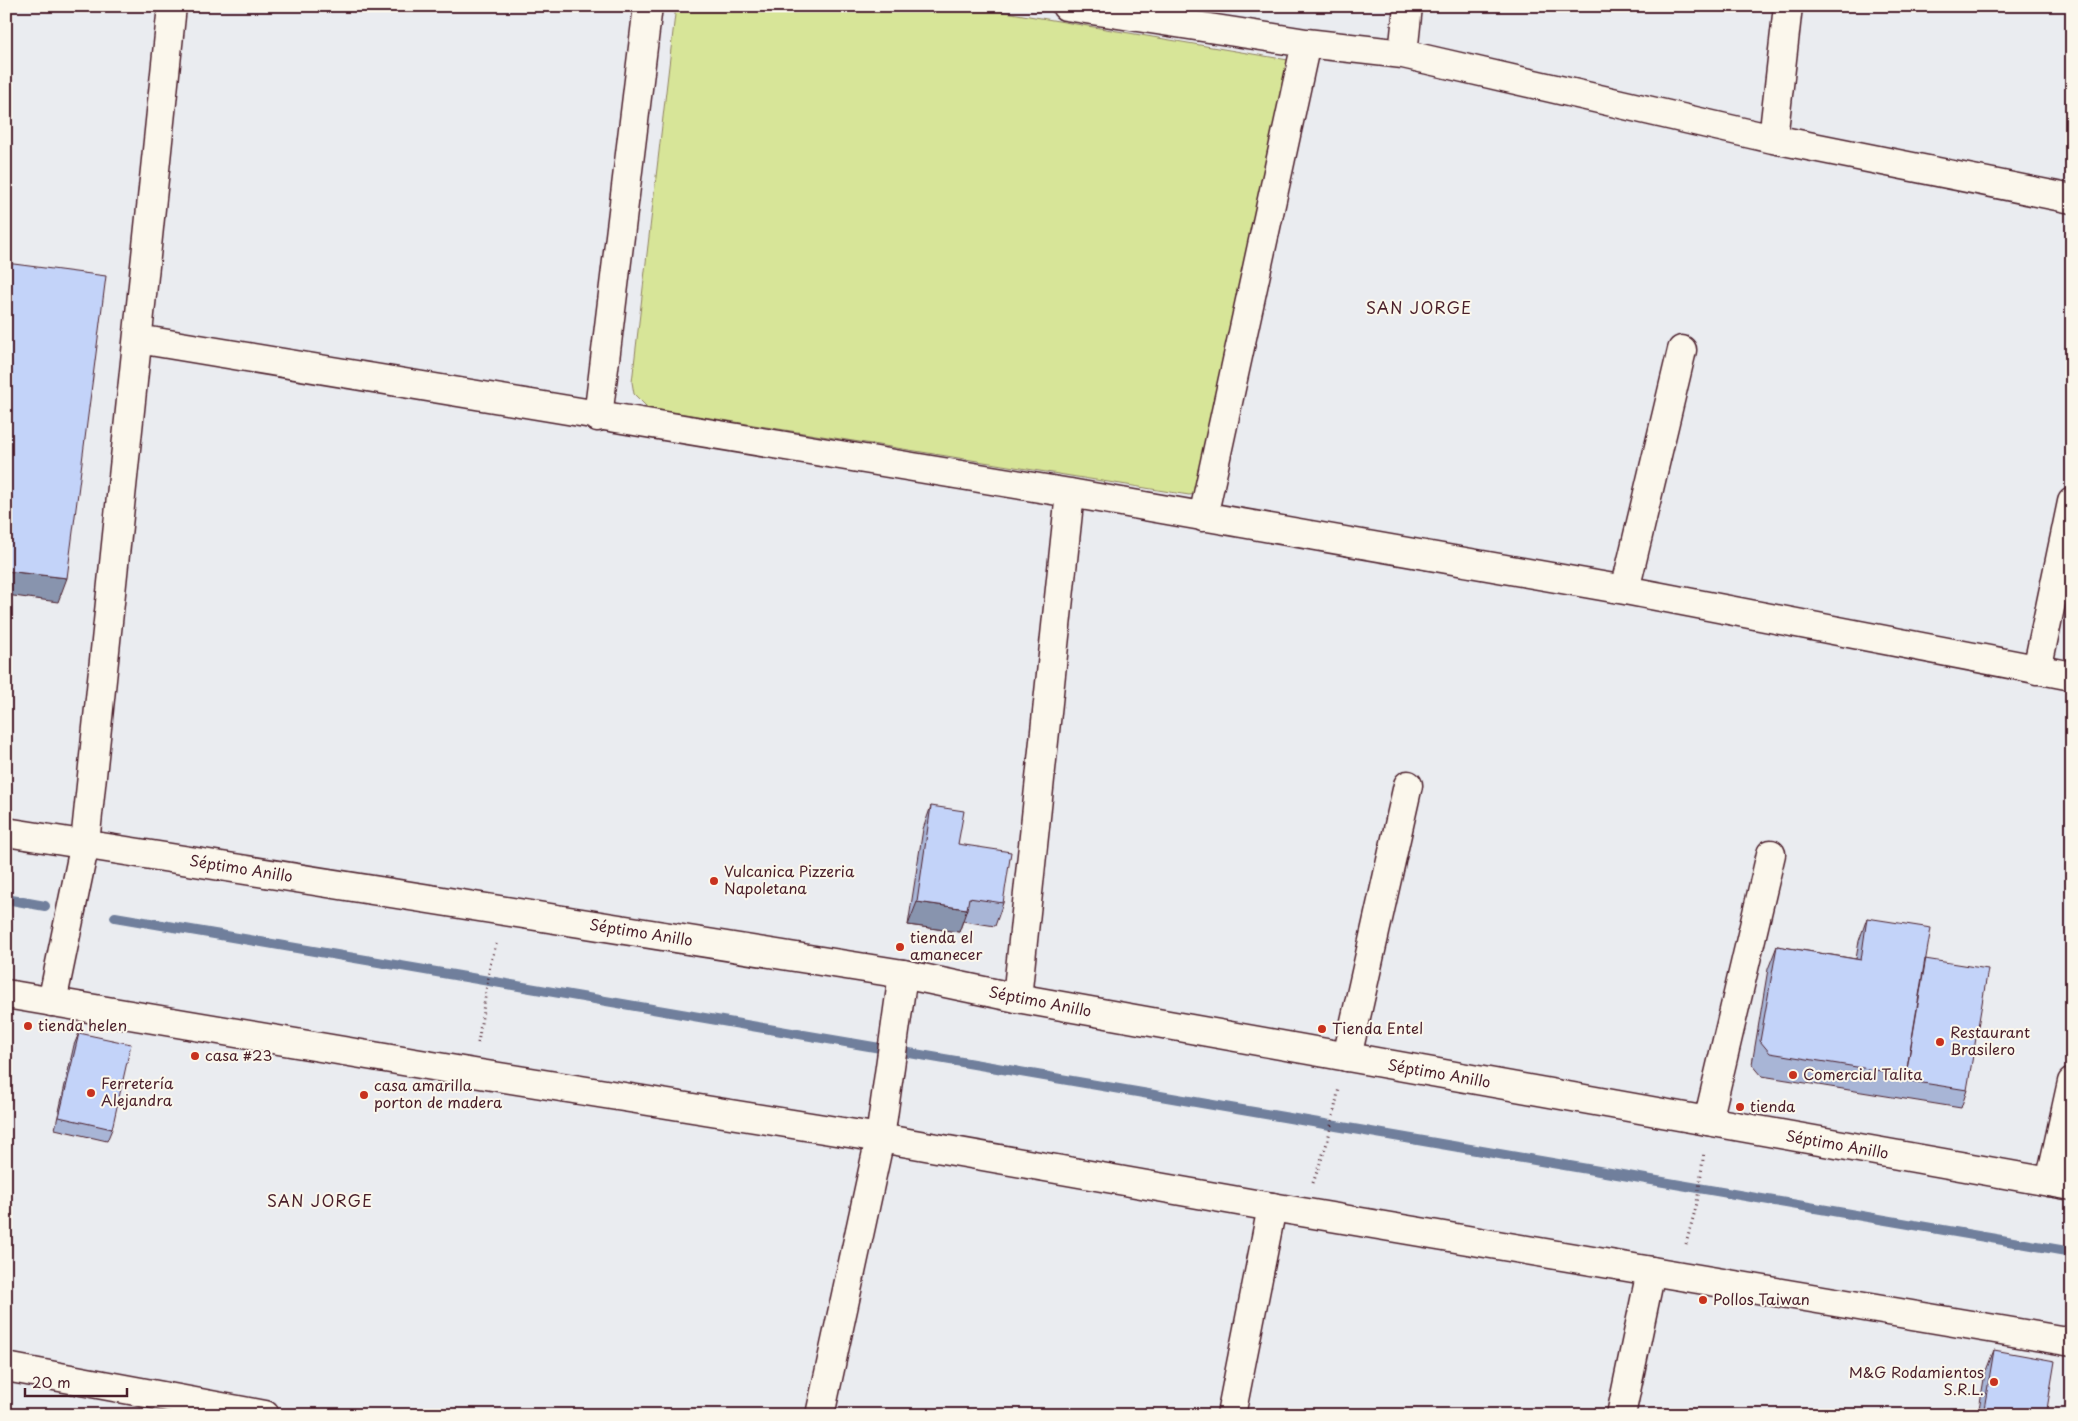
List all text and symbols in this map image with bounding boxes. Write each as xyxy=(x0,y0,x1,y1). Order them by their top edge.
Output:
district label: SAN JORGE xyxy=(1366,295,1472,319)
street label: Séptimo Anillo xyxy=(188,848,294,887)
place label: Vulcanica Pizzeria Napoletana xyxy=(724,859,855,899)
marker: Vulcanica Pizzeria Napoletana xyxy=(708,875,720,887)
street label: Séptimo Anillo xyxy=(588,912,694,951)
place label: tienda el amanecer xyxy=(910,925,982,965)
marker: tienda el amanecer xyxy=(894,941,906,953)
street label: Séptimo Anillo xyxy=(987,979,1094,1022)
place label: tienda helen xyxy=(38,1013,127,1036)
place label: Tienda Entel xyxy=(1332,1016,1423,1039)
marker: tienda helen xyxy=(22,1020,34,1032)
place label: Restaurant Brasilero xyxy=(1950,1020,2030,1060)
marker: Tienda Entel xyxy=(1316,1023,1328,1035)
marker: Restaurant Brasilero xyxy=(1934,1036,1946,1048)
place label: casa #23 xyxy=(205,1043,272,1066)
marker: casa #23 xyxy=(189,1050,201,1062)
street label: Séptimo Anillo xyxy=(1386,1052,1493,1093)
place label: Comercial Talita xyxy=(1803,1062,1922,1085)
marker: Comercial Talita xyxy=(1787,1069,1799,1081)
place label: Ferretería Alejandra xyxy=(101,1071,174,1111)
place label: casa amarilla porton de madera xyxy=(374,1073,503,1113)
marker: Ferretería Alejandra xyxy=(85,1087,97,1099)
marker: casa amarilla porton de madera xyxy=(358,1089,370,1101)
place label: tienda xyxy=(1750,1094,1796,1117)
marker: tienda xyxy=(1734,1101,1746,1113)
street label: Séptimo Anillo xyxy=(1784,1123,1891,1164)
district label: SAN JORGE xyxy=(267,1188,373,1212)
place label: Pollos Taiwan xyxy=(1713,1287,1810,1310)
marker: Pollos Taiwan xyxy=(1697,1294,1709,1306)
place label: M&G Rodamientos S.R.L. xyxy=(1849,1360,1984,1400)
scale bar xyxy=(25,1366,128,1398)
text: 20 m xyxy=(32,1370,71,1393)
marker: M&G Rodamientos S.R.L. xyxy=(1988,1376,2000,1388)

